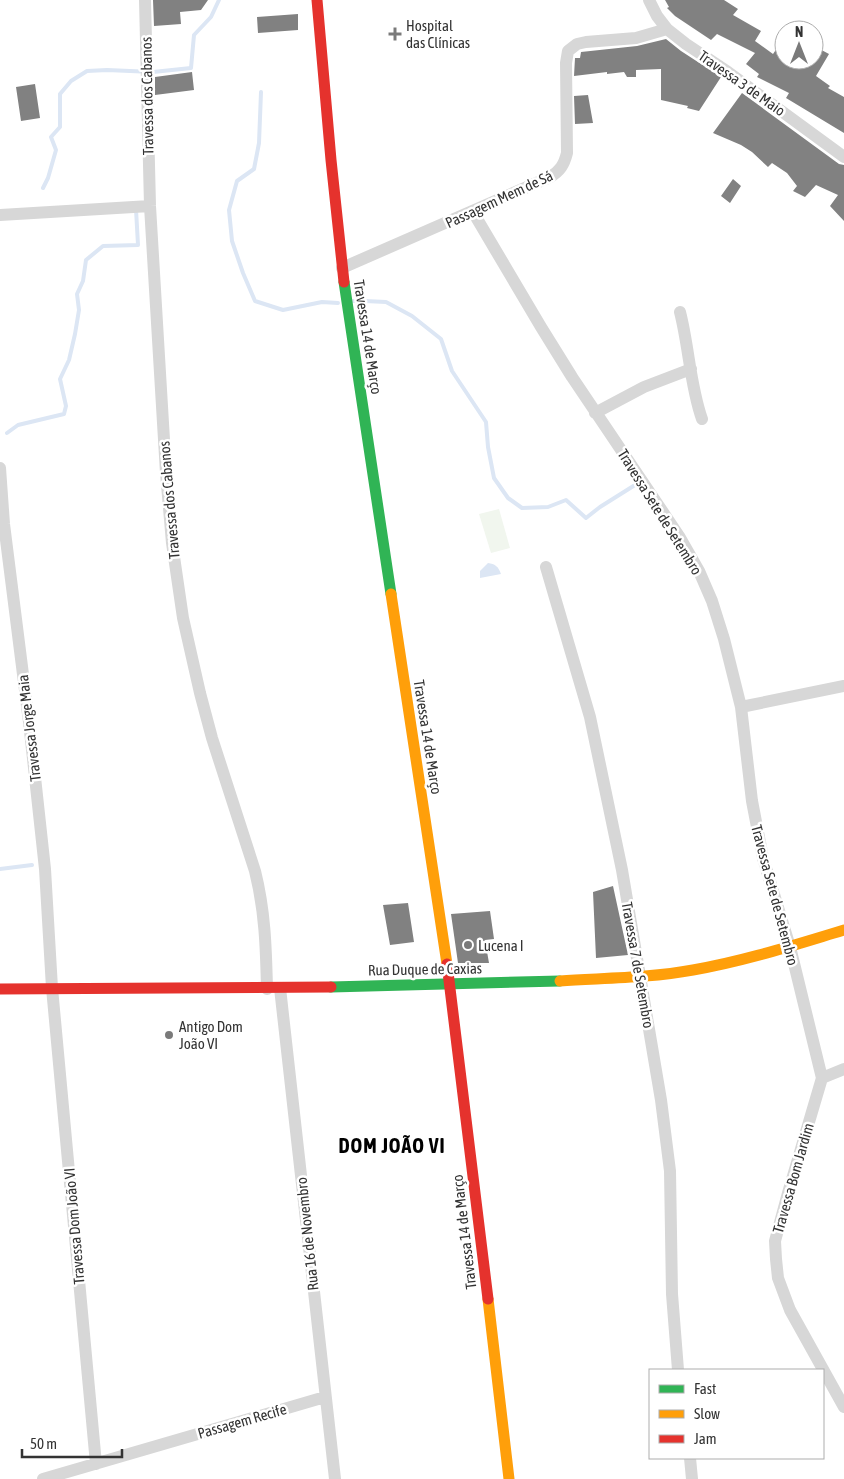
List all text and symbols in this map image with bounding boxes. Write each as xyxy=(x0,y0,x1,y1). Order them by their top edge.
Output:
place label: Hospital das Clínicas xyxy=(406,17,470,51)
north arrow xyxy=(774,20,824,70)
text: N xyxy=(795,24,803,40)
marker: Hospital das Clínicas xyxy=(388,27,402,41)
street label: Travessa dos Cabanos xyxy=(137,37,157,155)
street label: Travessa 3 de Maio xyxy=(695,47,789,119)
street label: Passagem Mem de Sá xyxy=(443,167,555,231)
street label: Travessa 14 de Março xyxy=(351,279,385,395)
street label: Travessa dos Cabanos xyxy=(155,440,183,560)
street label: Travessa Sete de Setembro xyxy=(614,446,706,578)
street label: Travessa Jorge Maia xyxy=(14,674,44,782)
street label: Travessa 14 de Março xyxy=(411,679,445,795)
street label: Travessa Sete de Setembro xyxy=(748,823,802,967)
street label: Travessa 7 de Setembro xyxy=(619,901,657,1029)
place label: Lucena I xyxy=(478,937,524,954)
marker: Lucena I xyxy=(462,939,474,951)
street label: Rua Duque de Caxias xyxy=(368,960,482,978)
place label: Antigo Dom João VI xyxy=(179,1018,243,1052)
marker: Antigo Dom João VI xyxy=(163,1029,175,1041)
street label: Travessa Bom Jardim xyxy=(769,1121,817,1235)
district label: DOM JOÃO VI xyxy=(338,1134,446,1157)
street label: Travessa Dom João VI xyxy=(60,1167,88,1285)
street label: Travessa 14 de Março xyxy=(449,1174,479,1290)
street label: Rua 16 de Novembro xyxy=(293,1176,321,1292)
legend xyxy=(649,1369,824,1459)
text: Fast xyxy=(694,1380,716,1397)
street label: Passagem Recife xyxy=(196,1400,289,1442)
text: Slow xyxy=(694,1405,720,1422)
scale bar xyxy=(22,1426,122,1458)
text: Jam xyxy=(694,1430,717,1447)
text: 50 m xyxy=(30,1435,57,1452)

